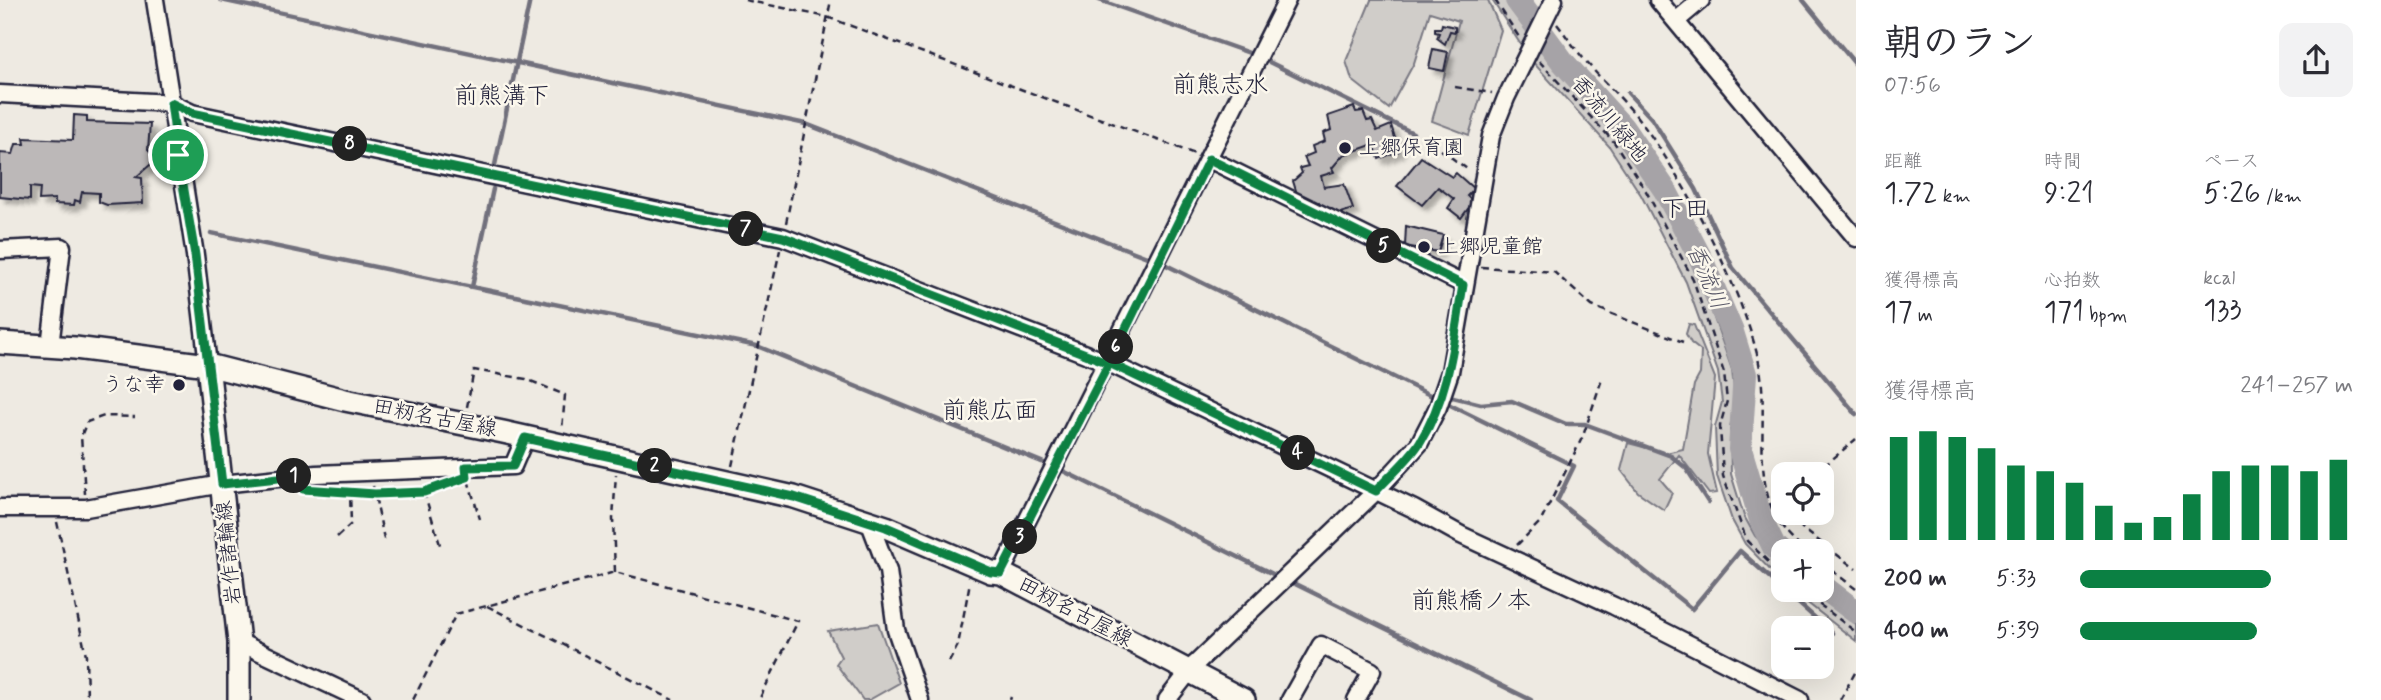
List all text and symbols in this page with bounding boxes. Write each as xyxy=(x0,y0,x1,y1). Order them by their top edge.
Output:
text: 朝のラン xyxy=(1884,20,2036,69)
button: share xyxy=(2279,23,2353,97)
district label: 前熊志水 xyxy=(1172,70,1268,101)
street label: 香流川緑地 xyxy=(1565,70,1653,168)
text: 07:56 xyxy=(1884,71,1941,101)
district label: 前熊溝下 xyxy=(454,81,550,112)
pin xyxy=(148,125,208,185)
pin: 8 xyxy=(332,127,368,162)
text: 8 xyxy=(344,131,355,156)
place label: 上郷保育園 xyxy=(1359,134,1464,162)
icon: arrive xyxy=(159,136,197,174)
marker: 上郷保育園 xyxy=(1337,140,1353,156)
text: 距離 xyxy=(1884,149,1922,174)
text: 時間 xyxy=(2044,149,2082,174)
text: ペース xyxy=(2203,149,2259,174)
text: 1.72 xyxy=(1884,174,1938,213)
text: 9:21 xyxy=(2044,174,2094,213)
text: 5:26 xyxy=(2203,174,2261,213)
text: km xyxy=(1938,184,1971,209)
text: /km xyxy=(2261,184,2302,209)
district label: 下田 xyxy=(1661,194,1709,225)
pin: 7 xyxy=(728,212,764,246)
text: 7 xyxy=(740,216,751,241)
pin: 5 xyxy=(1366,229,1402,264)
text: 5 xyxy=(1378,233,1389,258)
place label: 上郷児童館 xyxy=(1438,233,1543,261)
marker: 上郷児童館 xyxy=(1416,239,1432,255)
water label: 香流川 xyxy=(1679,239,1733,315)
text: kcal xyxy=(2203,266,2235,291)
text: 獲得標高 xyxy=(1884,268,1960,293)
text: 心拍数 xyxy=(2044,268,2101,293)
text: 133 xyxy=(2203,291,2242,330)
text: 17 xyxy=(1884,293,1913,332)
text: 171 xyxy=(2044,293,2084,332)
text: m xyxy=(1913,303,1933,328)
text: bpm xyxy=(2084,303,2127,328)
pin: 6 xyxy=(1098,330,1134,364)
text: 6 xyxy=(1111,334,1120,359)
place label: うな幸 xyxy=(102,371,165,399)
text: 241–257 m xyxy=(2240,371,2353,401)
marker: うな幸 xyxy=(171,377,187,393)
text: 獲得標高 xyxy=(1884,377,1976,407)
street label: 田籾名古屋線 xyxy=(370,392,500,444)
district label: 前熊広面 xyxy=(942,396,1038,427)
pin: 4 xyxy=(1280,435,1316,470)
text: 4 xyxy=(1292,440,1303,465)
pin: 2 xyxy=(638,448,672,484)
text: 2 xyxy=(650,453,659,478)
pin: 1 xyxy=(276,458,312,494)
map controls xyxy=(1771,462,1834,679)
button: locate xyxy=(1771,462,1834,525)
text: 1 xyxy=(289,463,298,488)
street label: 岩作諸輪線 xyxy=(210,499,248,607)
pin: 3 xyxy=(1002,520,1038,554)
text: 3 xyxy=(1015,524,1024,549)
button: + xyxy=(1771,539,1834,602)
text: 200 m xyxy=(1884,564,1947,594)
text: 5:33 xyxy=(1996,564,2036,594)
street label: 田籾名古屋線 xyxy=(1013,570,1137,654)
district label: 前熊橋ノ本 xyxy=(1411,586,1531,617)
button: − xyxy=(1771,616,1834,679)
text: 400 m xyxy=(1884,616,1949,646)
text: 5:39 xyxy=(1996,616,2040,646)

